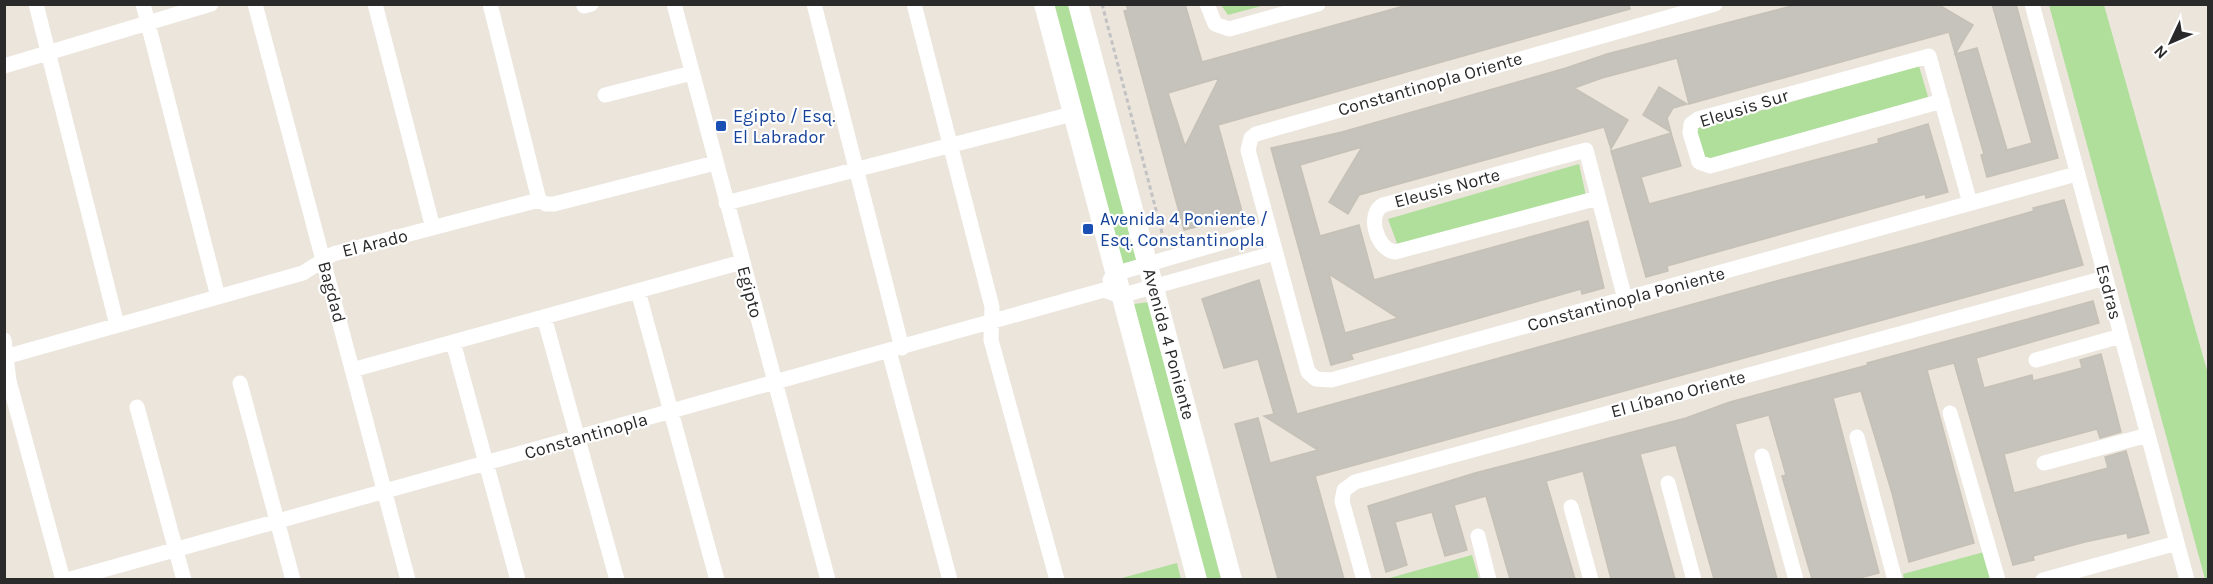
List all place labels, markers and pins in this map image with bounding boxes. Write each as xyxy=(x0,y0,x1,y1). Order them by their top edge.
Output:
place label: Egipto / Esq. El Labrador xyxy=(733,105,835,148)
marker: Egipto / Esq. El Labrador xyxy=(714,119,728,133)
place label: Avenida 4 Poniente / Esq. Constantinopla xyxy=(1100,208,1268,251)
marker: Avenida 4 Poniente / Esq. Constantinopla xyxy=(1081,222,1095,236)

